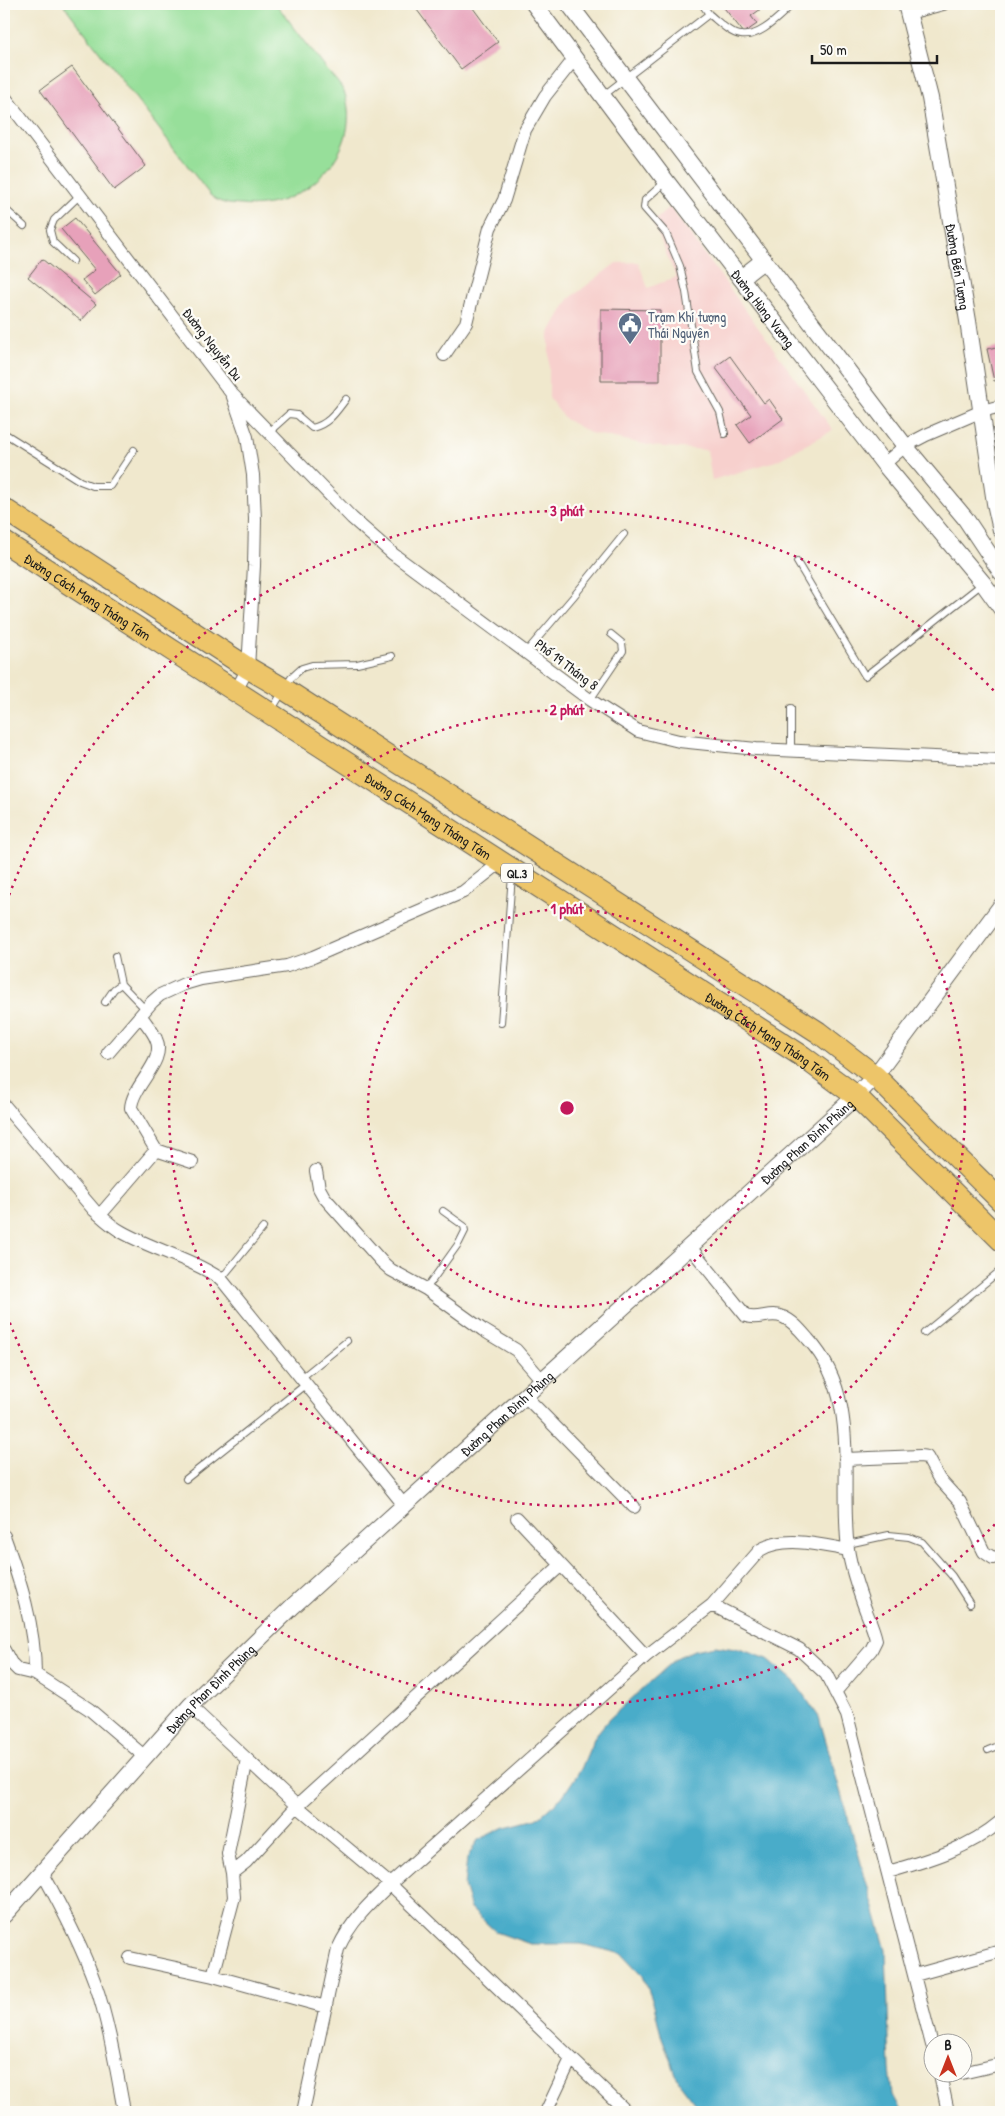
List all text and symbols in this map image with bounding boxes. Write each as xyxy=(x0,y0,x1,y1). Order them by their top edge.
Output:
scale bar xyxy=(812,32,938,64)
text: 50 m xyxy=(820,39,847,60)
street label: Đường Bến Tượng xyxy=(942,222,975,311)
street label: Đường Hùng Vương xyxy=(727,265,800,352)
street label: Đường Nguyễn Du xyxy=(178,304,248,385)
place label: Trạm Khí tượng Thái Nguyên xyxy=(648,307,726,343)
public building icon: Trạm Khí tượng Thái Nguyên xyxy=(617,311,643,345)
text: 3 phút xyxy=(550,500,585,522)
street label: Đường Cách Mạng Tháng Tám xyxy=(21,548,155,644)
street label: Phố 19 Tháng 8 xyxy=(531,634,603,695)
text: 2 phút xyxy=(550,699,585,721)
street label: Đường Cách Mạng Tháng Tám xyxy=(361,768,496,863)
road number: QL.3 xyxy=(501,864,533,882)
text: 1 phút xyxy=(551,898,584,920)
street label: Đường Cách Mạng Tháng Tám xyxy=(702,987,835,1084)
street label: Đường Phan Đình Phùng xyxy=(756,1094,858,1188)
centre of rings xyxy=(558,1099,576,1117)
street label: Đường Phan Đình Phùng xyxy=(456,1366,558,1460)
street label: Đường Phan Đình Phùng xyxy=(161,1639,259,1737)
north arrow xyxy=(922,2034,972,2084)
text: B xyxy=(944,2035,952,2054)

